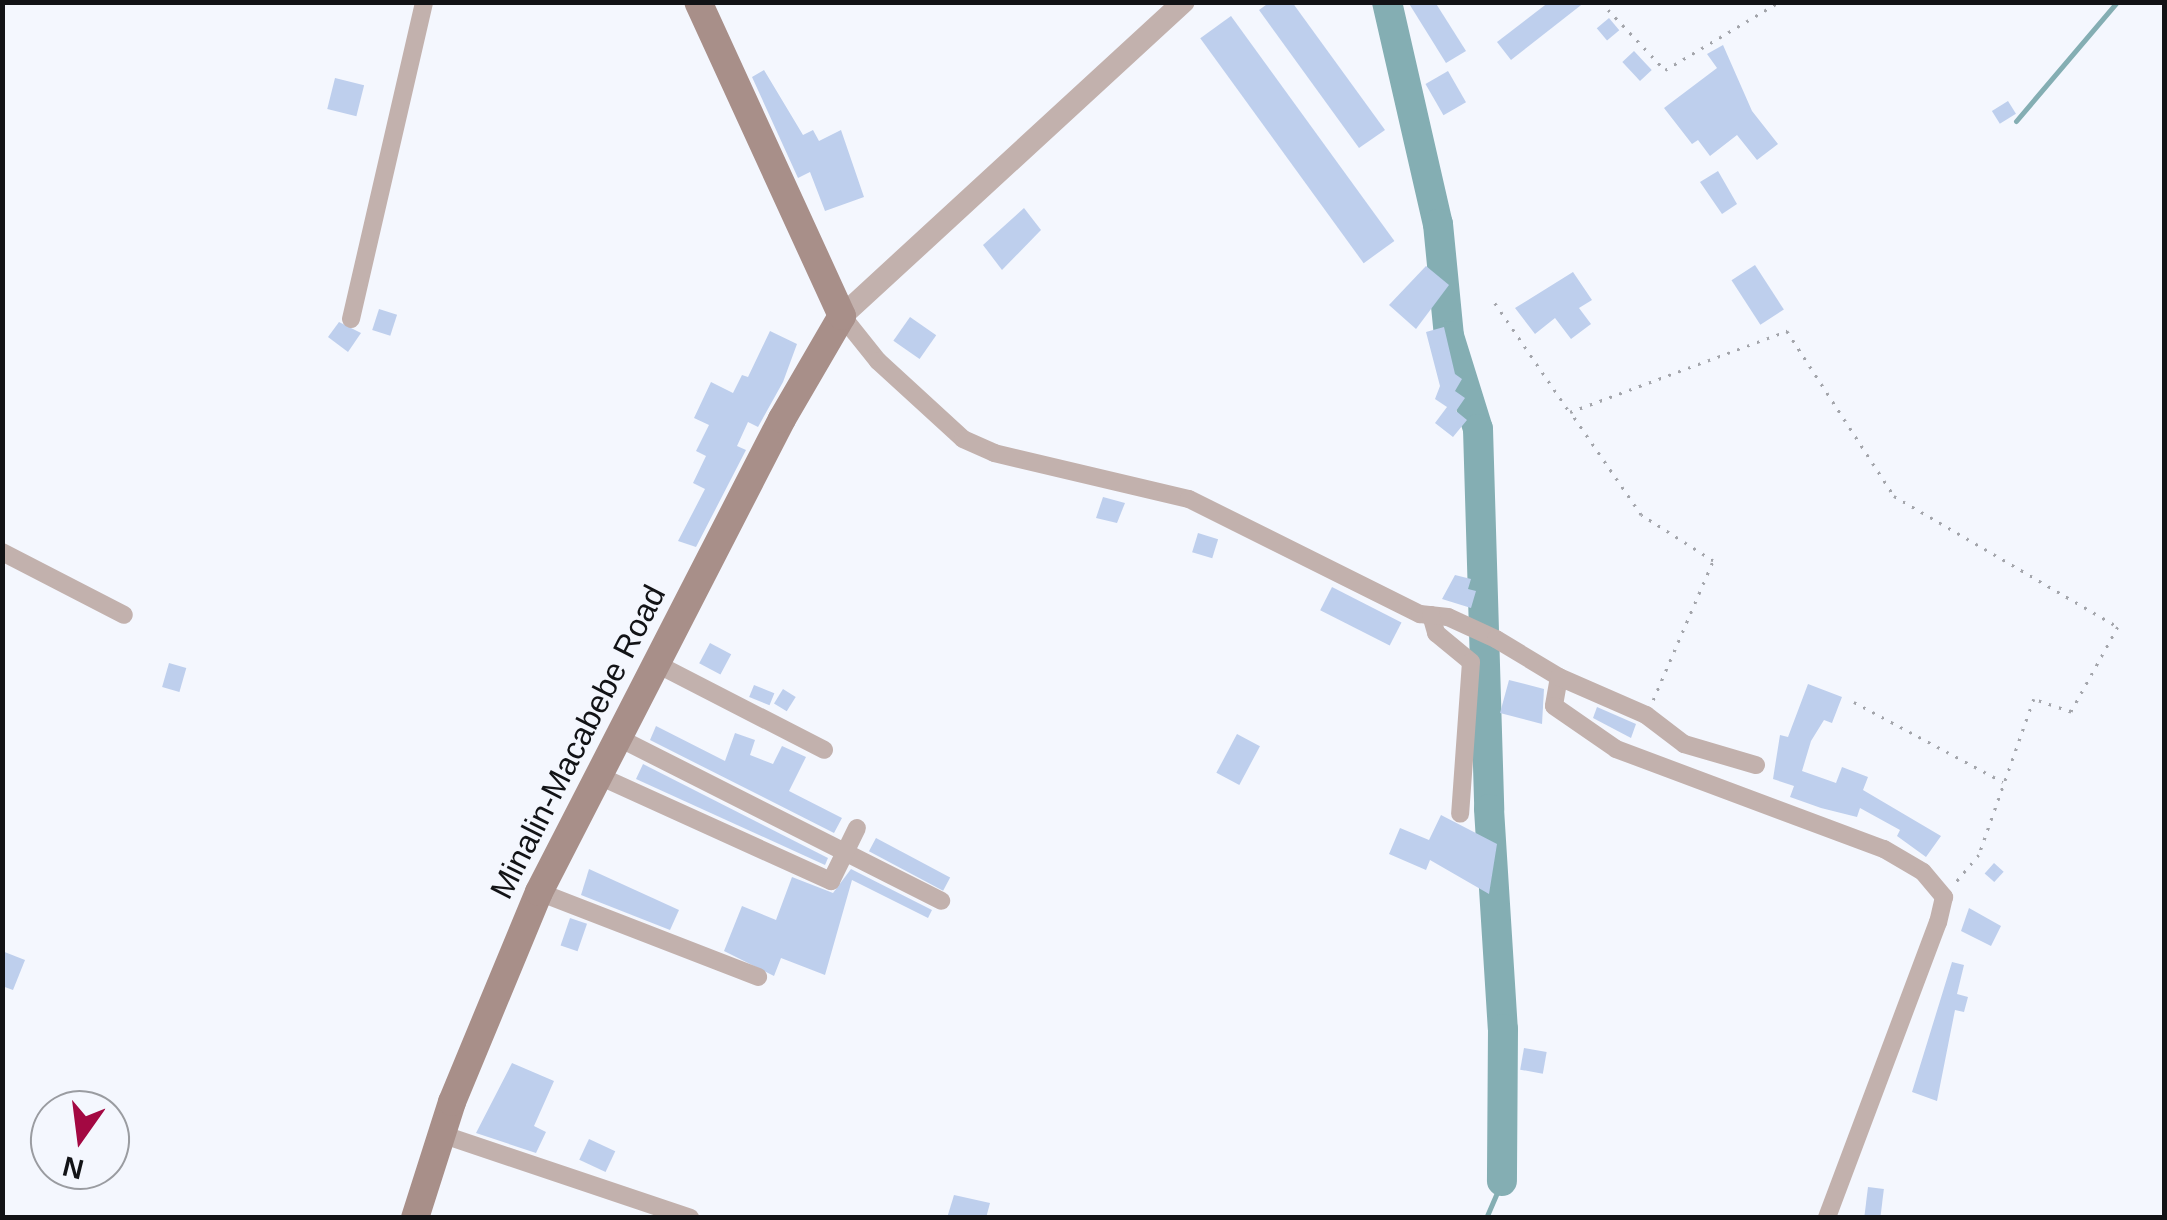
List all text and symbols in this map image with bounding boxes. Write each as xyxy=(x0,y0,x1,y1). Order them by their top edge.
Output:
street label: Minalin-Macabebe Road xyxy=(482,579,674,905)
north arrow xyxy=(30,1090,130,1190)
text: N xyxy=(60,1150,87,1185)

